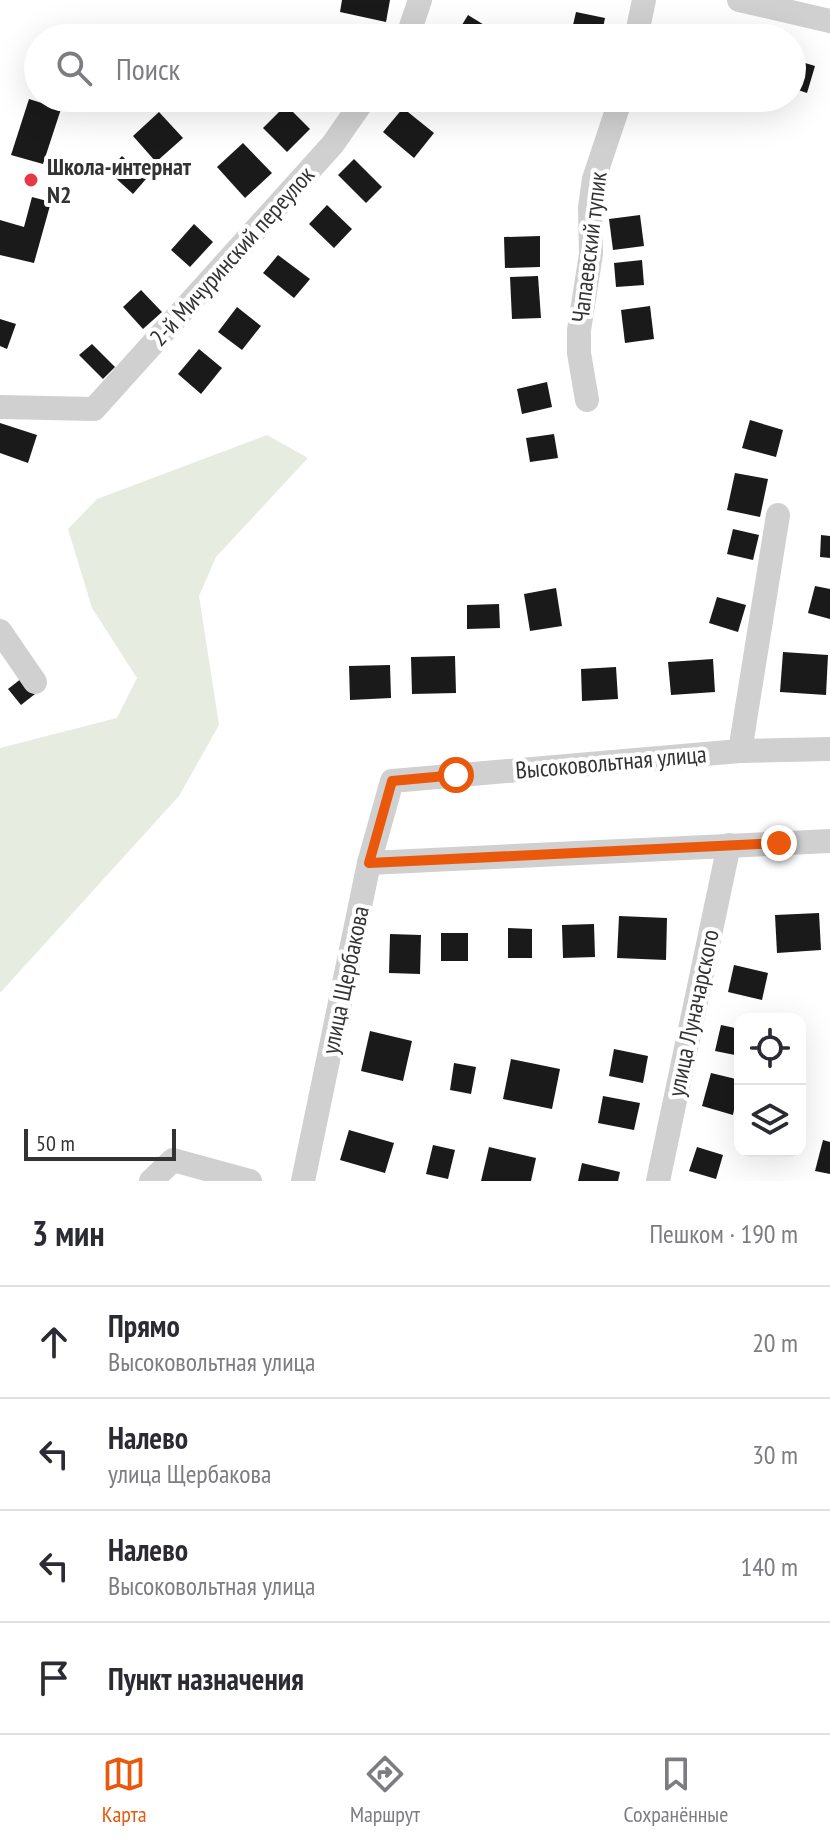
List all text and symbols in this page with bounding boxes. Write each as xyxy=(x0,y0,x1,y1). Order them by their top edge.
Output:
search box xyxy=(24,24,806,112)
icon: search xyxy=(52,46,96,90)
text: Поиск xyxy=(116,49,180,88)
place label: Школа-интернат N2 xyxy=(47,151,192,210)
street label: 2-й Мичуринский переулок xyxy=(143,159,321,352)
street label: Чапаевский тупик xyxy=(564,169,614,324)
marker: Школа-интернат N2 xyxy=(22,171,40,189)
street label: Высоковольтная улица xyxy=(514,738,708,786)
route start xyxy=(438,757,474,793)
route end xyxy=(761,825,797,861)
street label: улица Щербакова xyxy=(314,903,376,1057)
street label: улица Луначарского xyxy=(660,927,726,1099)
map controls xyxy=(734,1013,806,1157)
button: locate xyxy=(734,1013,806,1085)
button: layers xyxy=(734,1085,806,1157)
scale bar xyxy=(24,1125,176,1161)
text: 50 m xyxy=(36,1129,75,1157)
text: 3 мин xyxy=(32,1211,105,1255)
text: Пешком · 190 m xyxy=(649,1217,798,1250)
text: Прямо xyxy=(108,1306,180,1345)
icon: ahead xyxy=(32,1320,76,1364)
text: 20 m xyxy=(752,1326,798,1359)
text: Высоковольтная улица xyxy=(108,1345,315,1378)
text: Налево xyxy=(108,1418,188,1457)
icon: left xyxy=(32,1432,76,1476)
text: 30 m xyxy=(752,1438,798,1471)
text: улица Щербакова xyxy=(108,1457,271,1490)
text: Налево xyxy=(108,1530,188,1569)
icon: left xyxy=(32,1544,76,1588)
text: 140 m xyxy=(740,1550,798,1583)
text: Высоковольтная улица xyxy=(108,1569,315,1602)
icon: arrive xyxy=(32,1656,76,1700)
text: Пункт назначения xyxy=(108,1659,304,1698)
tab: Карта xyxy=(102,1752,147,1828)
tab: Маршрут xyxy=(350,1752,420,1828)
tab: Сохранённые xyxy=(624,1752,728,1828)

